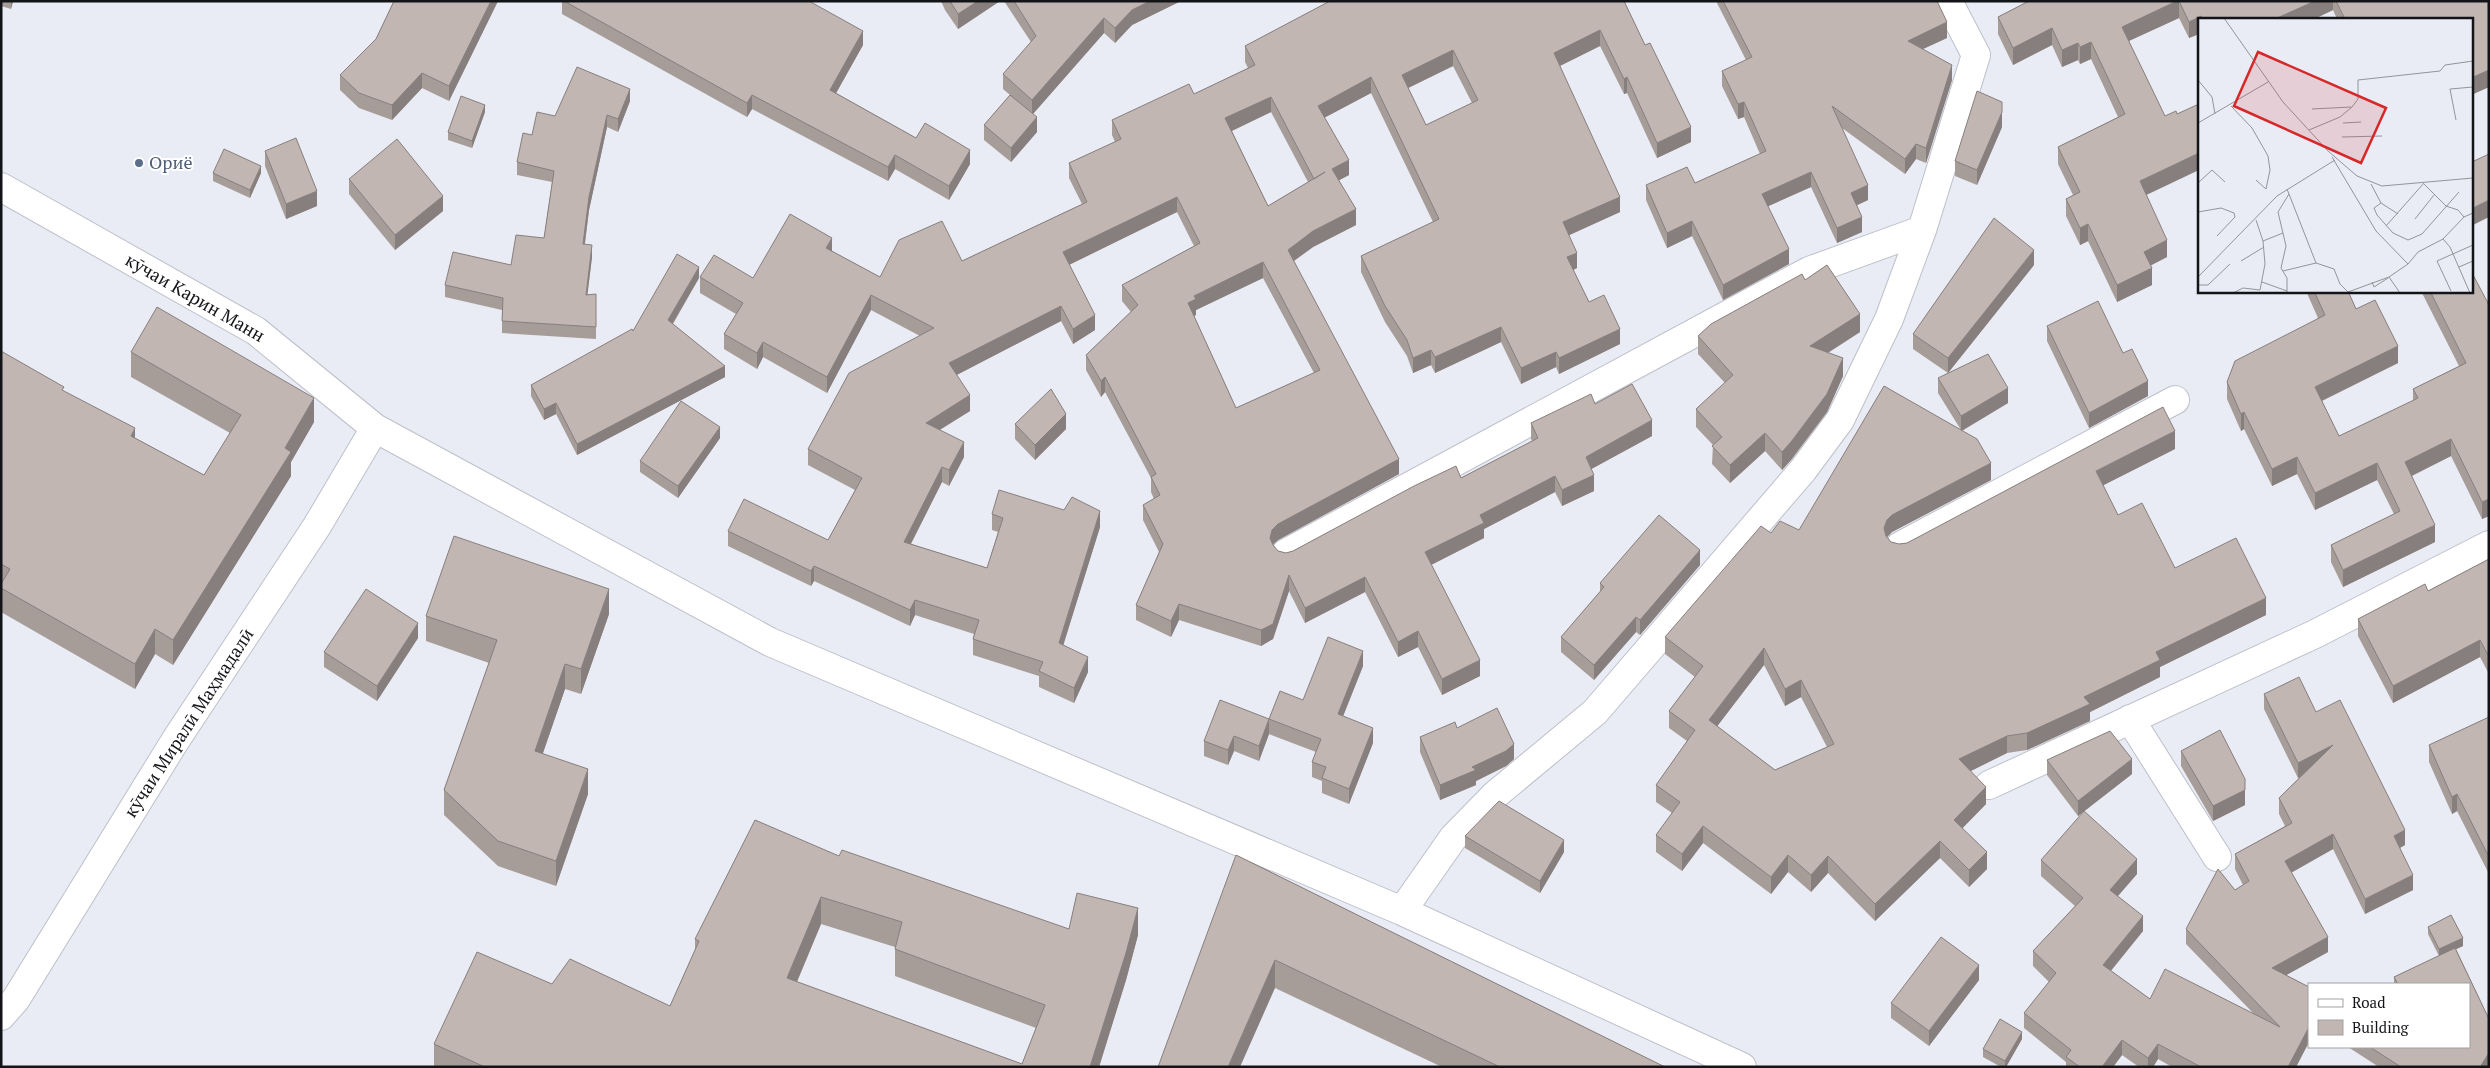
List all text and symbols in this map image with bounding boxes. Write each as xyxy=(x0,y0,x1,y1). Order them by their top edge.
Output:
inset map xyxy=(2198,18,2472,292)
place label: Ориё xyxy=(149,150,193,174)
marker: Ориё xyxy=(133,157,145,169)
street label: кӯчаи Карин Манн xyxy=(121,247,270,347)
street label: кӯчаи Миралӣ Маҳмадалӣ xyxy=(118,623,258,822)
legend xyxy=(2308,983,2470,1048)
text: Road xyxy=(2352,992,2385,1012)
text: Building xyxy=(2352,1017,2410,1037)

